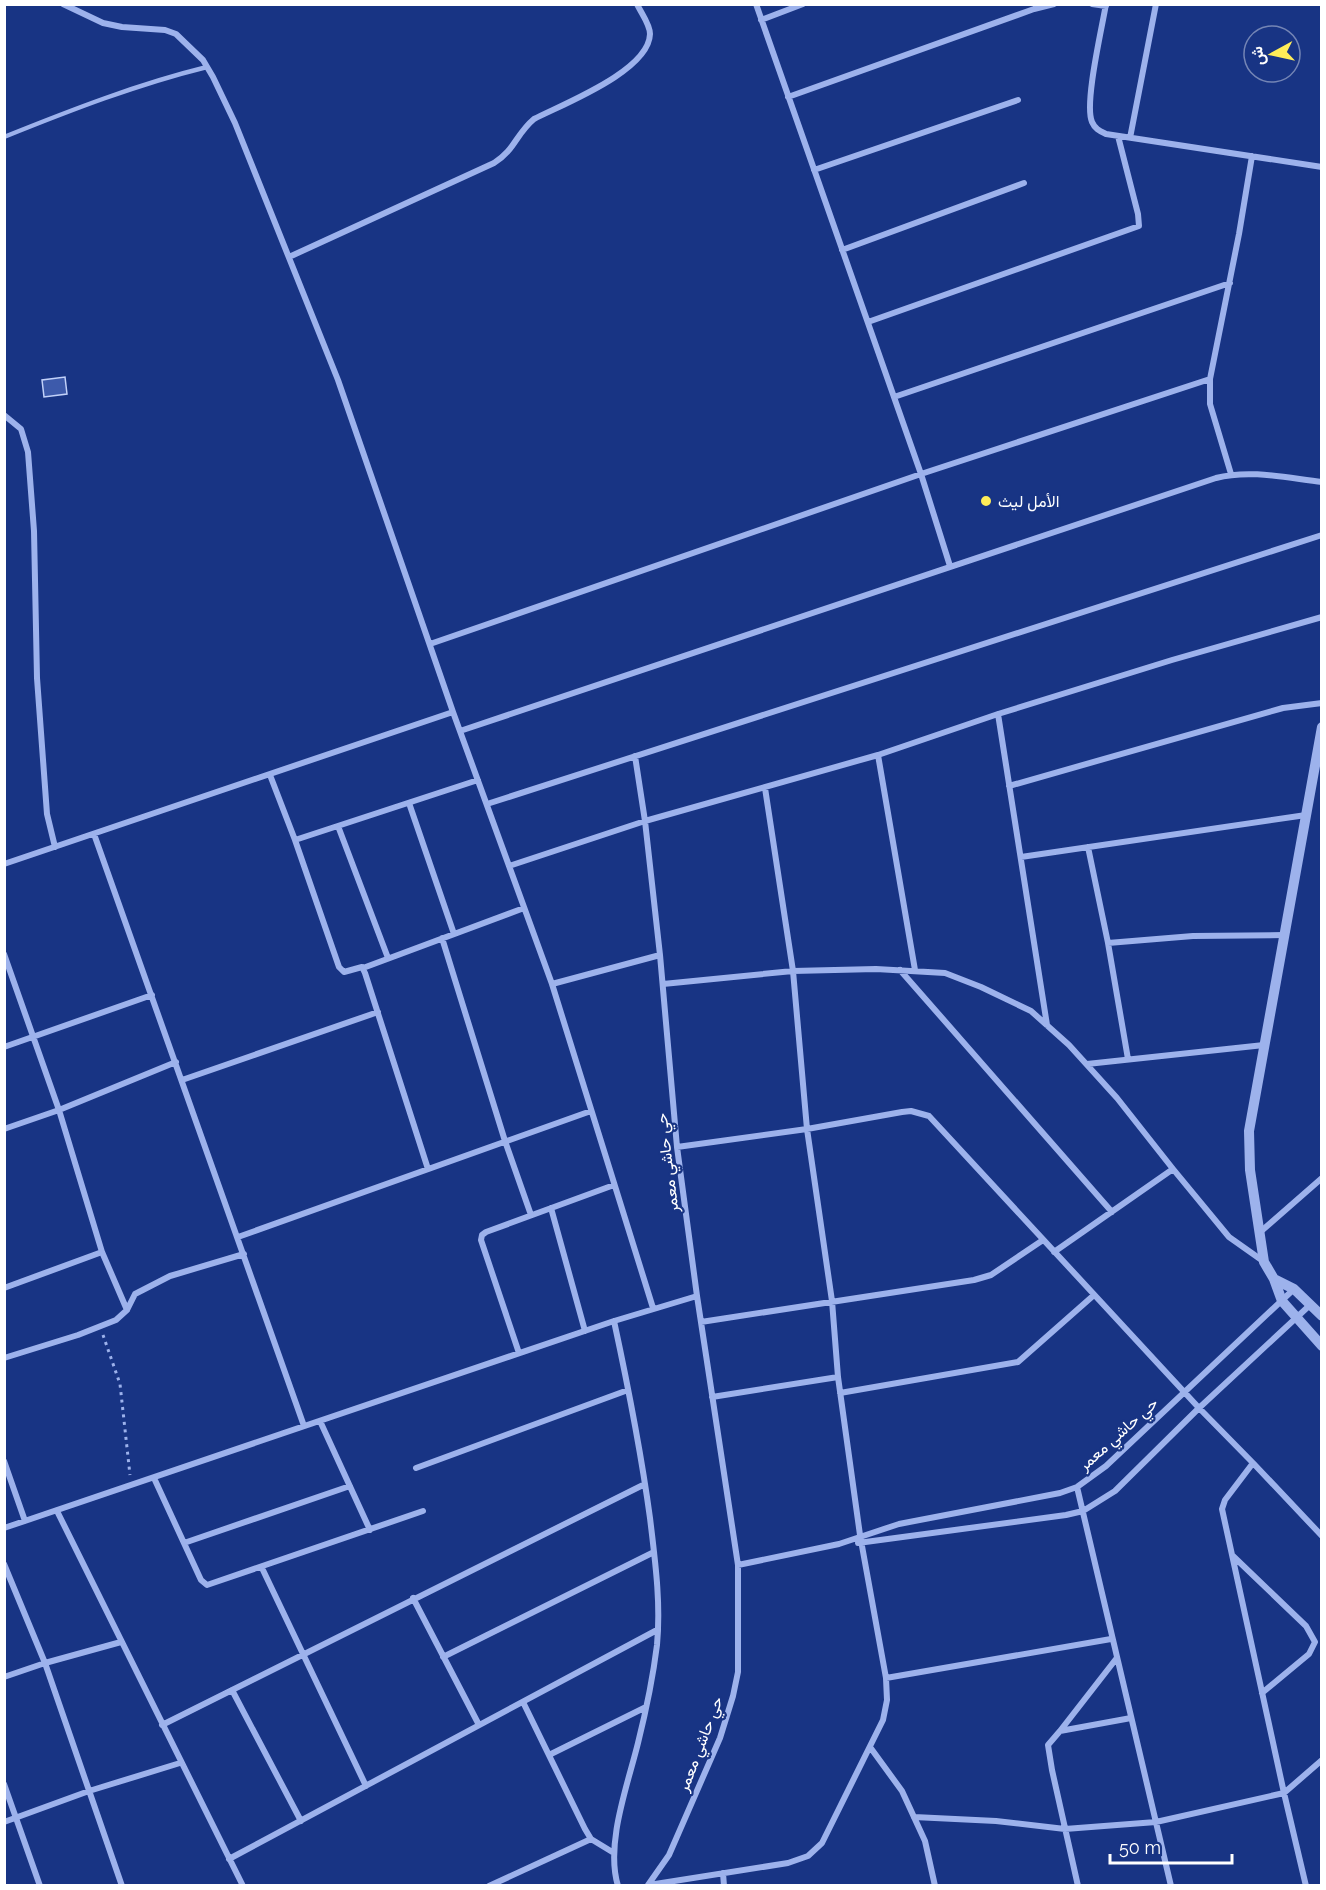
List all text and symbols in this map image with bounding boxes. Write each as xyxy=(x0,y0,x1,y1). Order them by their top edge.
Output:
north arrow xyxy=(1242,24,1302,84)
text: ش xyxy=(1247,45,1268,67)
place label: الأمل ليث xyxy=(998,492,1059,512)
marker: الأمل ليث xyxy=(979,494,993,508)
street label: حي حاشي معمر xyxy=(651,1111,687,1215)
street label: حي حاشي معمر xyxy=(1074,1393,1164,1478)
street label: حي حاشي معمر xyxy=(673,1694,731,1797)
scale bar xyxy=(1110,1827,1232,1865)
text: 50 m xyxy=(1119,1837,1161,1858)

